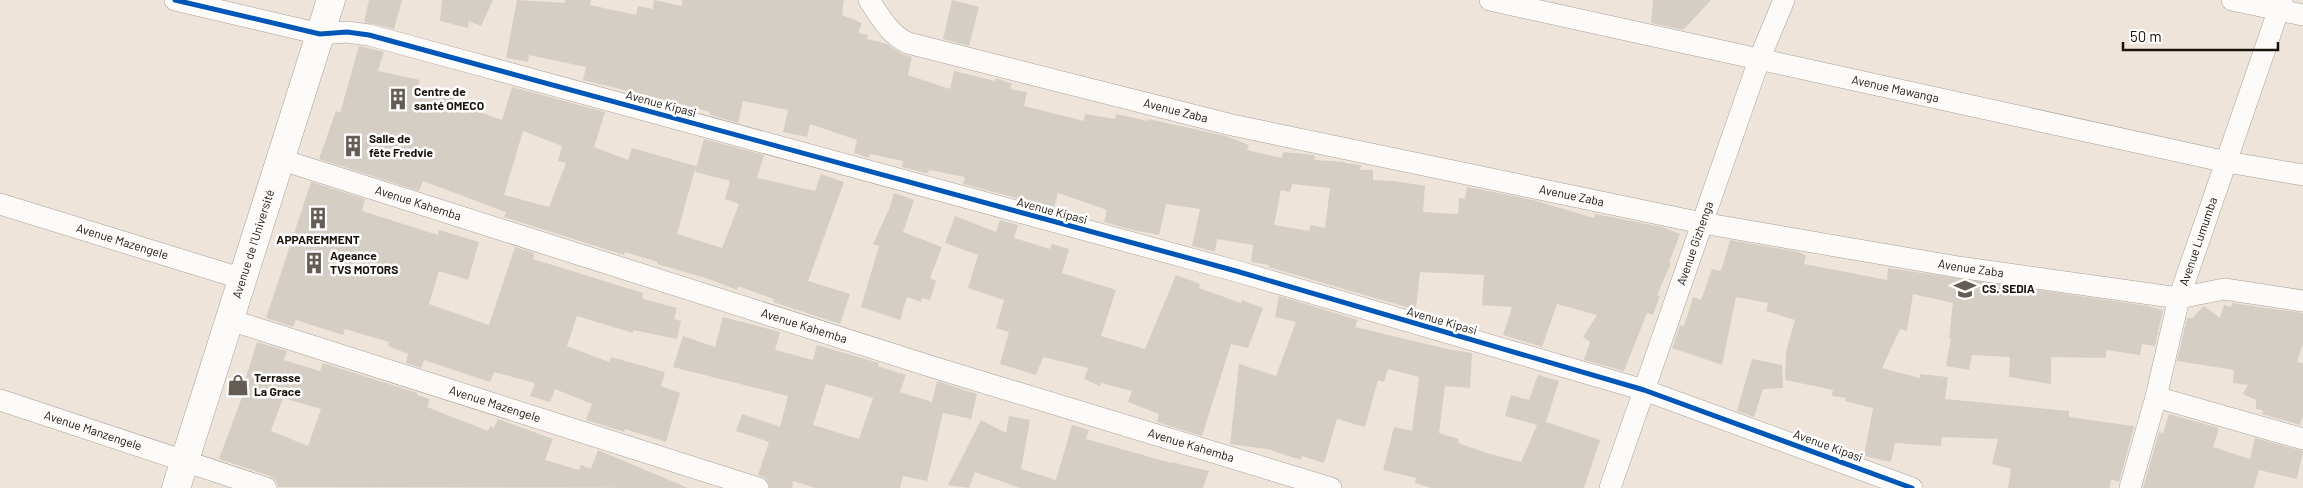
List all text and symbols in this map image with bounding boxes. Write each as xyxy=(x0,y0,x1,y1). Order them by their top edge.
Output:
scale bar xyxy=(2123,20,2278,52)
text: 50 m xyxy=(2130,27,2162,45)
street label: Avenue Mawanga xyxy=(1851,72,1940,105)
place label: Centre de santé OMECO xyxy=(414,84,484,112)
building icon: Centre de santé OMECO xyxy=(385,86,411,112)
street label: Avenue Kipasi xyxy=(624,87,698,119)
street label: Avenue Zaba xyxy=(1142,95,1210,125)
place label: Salle de fête Fredvie xyxy=(369,131,434,159)
building icon: Salle de fête Fredvie xyxy=(340,133,366,159)
street label: Avenue Zaba xyxy=(1538,181,1606,208)
street label: Avenue Kahemba xyxy=(374,182,463,223)
street label: Avenue de l’Université xyxy=(229,188,276,300)
street label: Avenue Kipasi xyxy=(1015,194,1089,226)
street label: Avenue Lumumba xyxy=(2176,195,2219,287)
street label: Avenue Gizhenga xyxy=(1673,199,1715,287)
building icon: APPAREMMENT xyxy=(305,205,331,231)
street label: Avenue Mazengele xyxy=(75,220,170,262)
place label: APPAREMMENT xyxy=(276,232,360,246)
place label: Ageance TVS MOTORS xyxy=(330,248,398,276)
building icon: Ageance TVS MOTORS xyxy=(301,250,327,276)
street label: Avenue Zaba xyxy=(1937,256,2005,279)
school or university icon: CS. SEDIA xyxy=(1952,276,1978,302)
place label: CS. SEDIA xyxy=(1982,281,2035,295)
street label: Avenue Kipasi xyxy=(1405,303,1479,337)
street label: Avenue Kahemba xyxy=(760,305,849,345)
place label: Terrasse La Grace xyxy=(254,370,301,398)
shop icon: Terrasse La Grace xyxy=(225,372,251,398)
street label: Avenue Mazengele xyxy=(448,382,543,424)
street label: Avenue Manzengele xyxy=(43,407,144,452)
street label: Avenue Kahemba xyxy=(1146,425,1236,464)
street label: Avenue Kipasi xyxy=(1792,426,1865,464)

